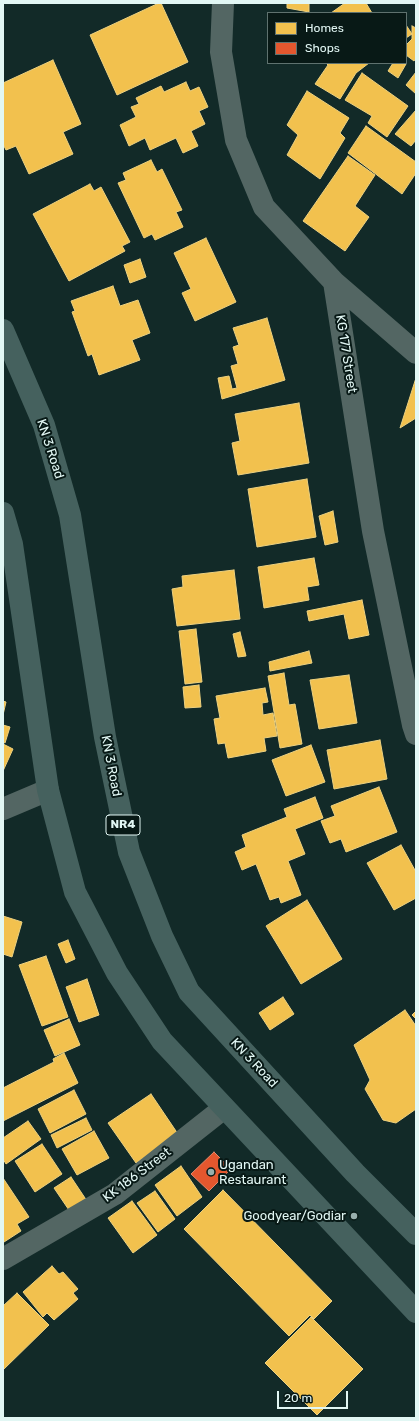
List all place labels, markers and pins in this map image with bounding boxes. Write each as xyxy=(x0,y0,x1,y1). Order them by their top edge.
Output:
place label: Ugandan Restaurant xyxy=(219,1157,286,1188)
marker: Ugandan Restaurant xyxy=(206,1167,216,1177)
place label: Goodyear/Godiar xyxy=(243,1208,346,1224)
marker: Goodyear/Godiar xyxy=(349,1211,359,1221)

